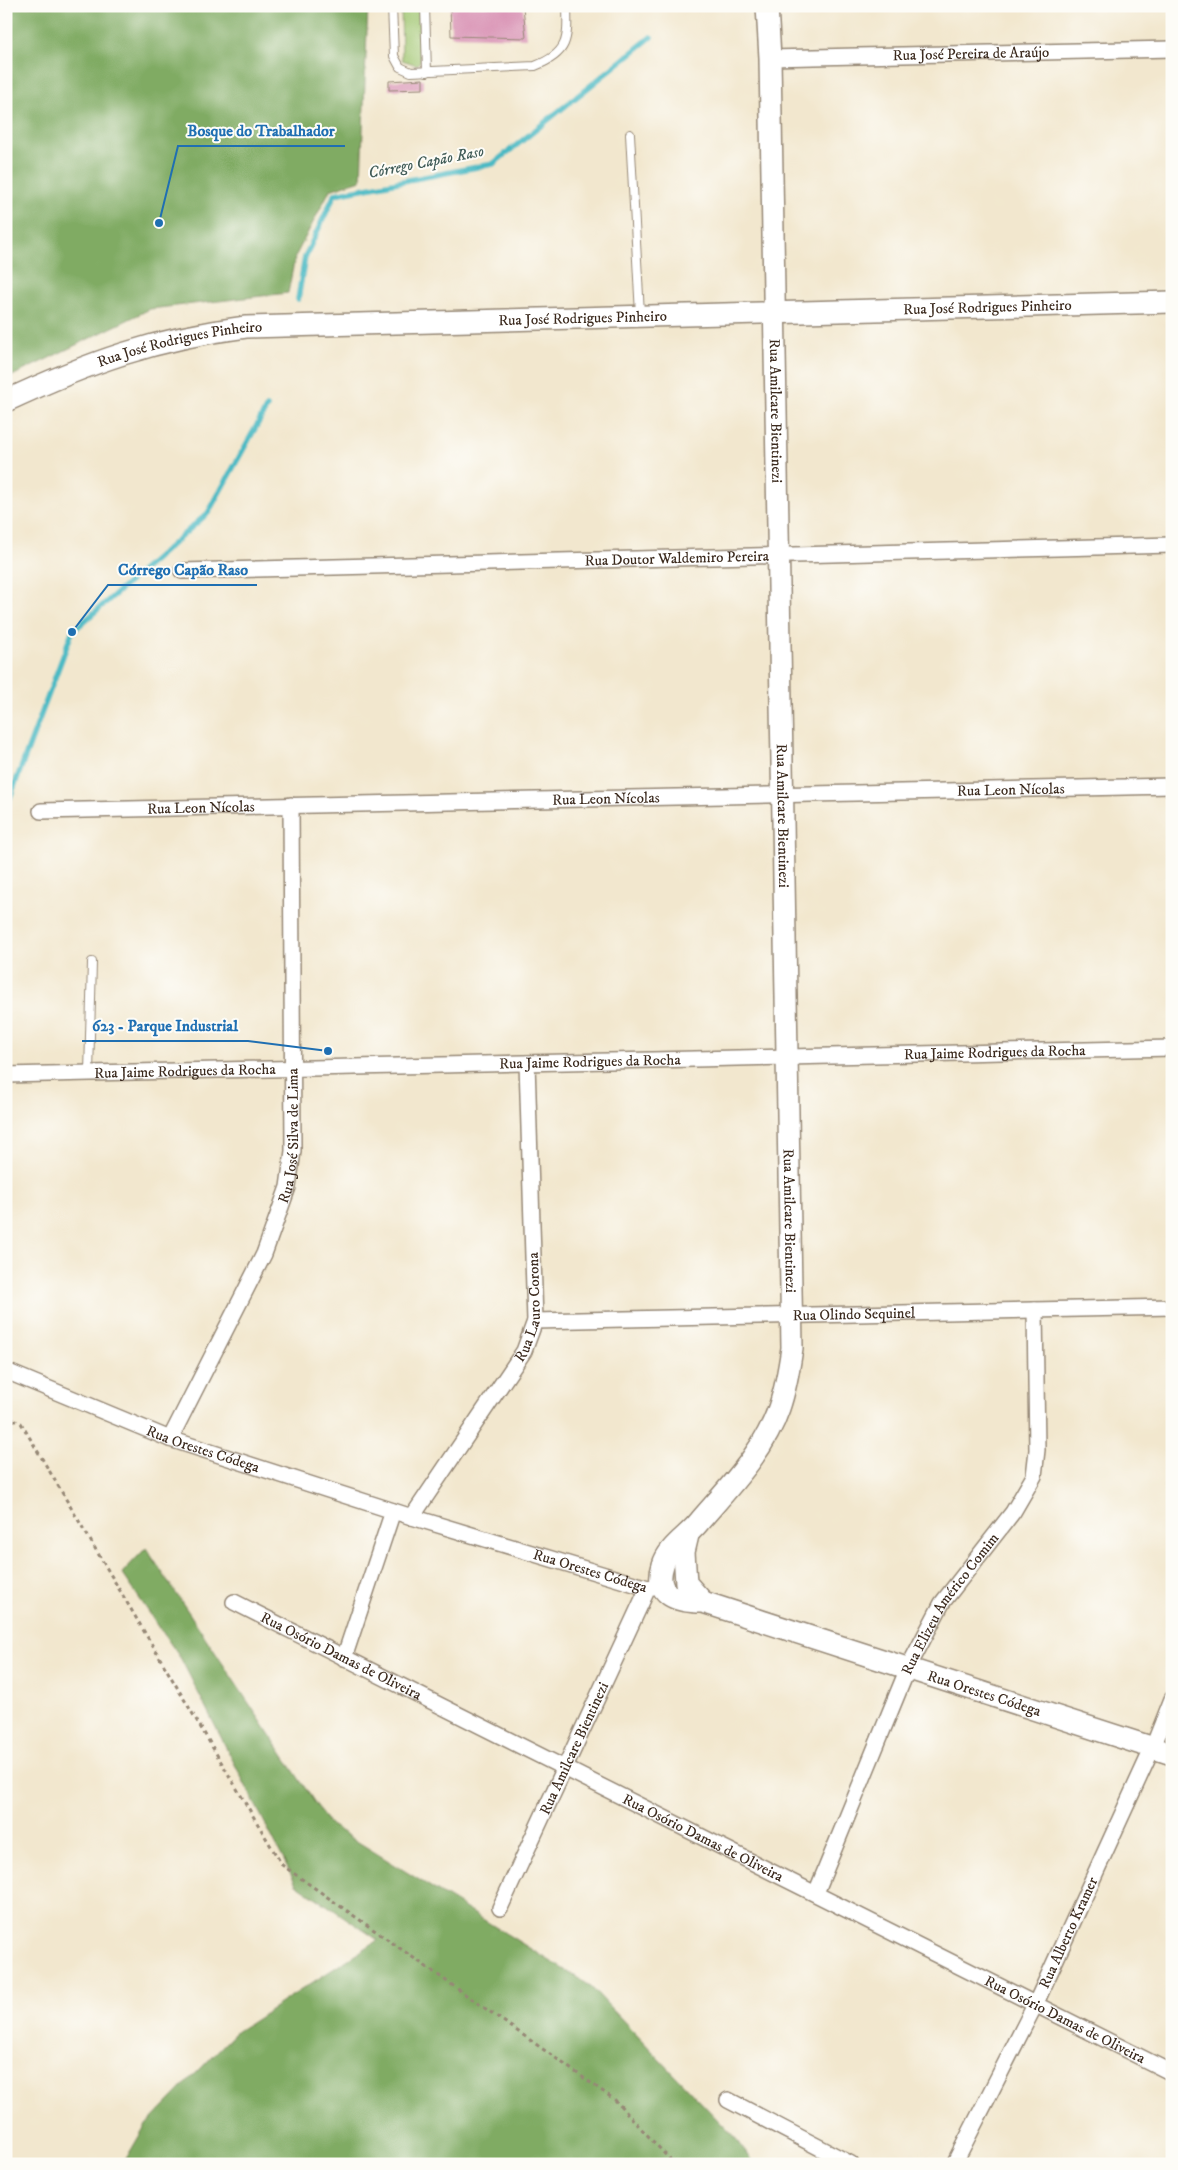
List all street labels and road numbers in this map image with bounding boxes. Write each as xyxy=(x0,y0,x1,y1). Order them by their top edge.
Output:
street label: Rua José Pereira de Araújo xyxy=(892,42,1049,65)
street label: Rua José Rodrigues Pinheiro xyxy=(903,295,1072,319)
street label: Rua José Rodrigues Pinheiro xyxy=(498,306,667,330)
street label: Rua José Rodrigues Pinheiro xyxy=(95,317,262,371)
street label: Rua Amilcare Bientinezi xyxy=(765,339,787,483)
street label: Rua Doutor Waldemiro Pereira xyxy=(584,546,770,570)
street label: Rua Amilcare Bientinezi xyxy=(772,744,794,888)
street label: Rua Leon Nícolas xyxy=(957,779,1065,800)
street label: Rua Leon Nícolas xyxy=(552,788,660,809)
street label: Rua Leon Nícolas xyxy=(147,797,255,818)
street label: Rua Jaime Rodrigues da Rocha xyxy=(904,1040,1086,1064)
street label: Rua Jaime Rodrigues da Rocha xyxy=(499,1050,681,1073)
street label: Rua Jaime Rodrigues da Rocha xyxy=(94,1059,277,1082)
street label: Rua José Silva de Lima xyxy=(273,1067,303,1206)
street label: Rua Amilcare Bientinezi xyxy=(779,1148,801,1293)
street label: Rua Lauro Corona xyxy=(510,1251,544,1366)
street label: Rua Olindo Sequinel xyxy=(792,1303,916,1325)
street label: Rua Orestes Códega xyxy=(144,1421,263,1477)
street label: Rua Elizeu Américo Comim xyxy=(897,1529,1003,1677)
street label: Rua Orestes Códega xyxy=(531,1545,650,1597)
street label: Rua Osório Damas de Oliveira xyxy=(258,1607,425,1704)
street label: Rua Orestes Códega xyxy=(925,1666,1044,1721)
street label: Rua Amilcare Bientinezi xyxy=(535,1679,613,1818)
street label: Rua Osório Damas de Oliveira xyxy=(620,1789,787,1886)
street label: Rua Alberto Kramer xyxy=(1034,1873,1102,1991)
street label: Rua Osório Damas de Oliveira xyxy=(981,1971,1149,2068)

